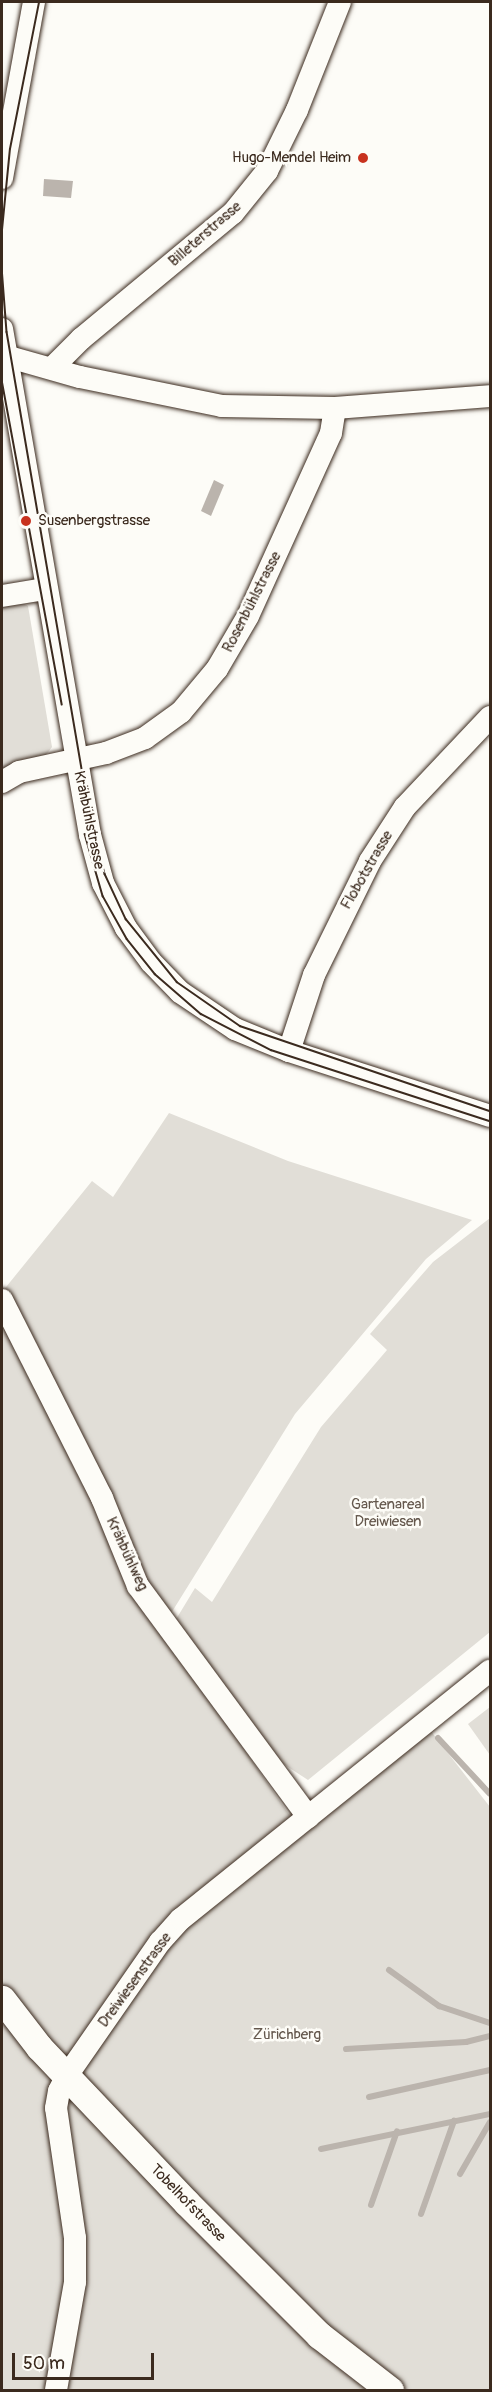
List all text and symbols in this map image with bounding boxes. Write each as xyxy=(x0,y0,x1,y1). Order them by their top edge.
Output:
place label: Hugo-Mendel Heim xyxy=(232,149,351,167)
marker: Hugo-Mendel Heim xyxy=(356,151,370,165)
street label: Billeterstrasse xyxy=(165,198,245,270)
place label: Susenbergstrasse xyxy=(38,512,150,530)
marker: Susenbergstrasse xyxy=(19,514,33,528)
street label: Rosenbühlstrasse xyxy=(219,549,285,655)
street label: Krähbühlstrasse xyxy=(70,769,108,871)
street label: Flobotstrasse xyxy=(337,827,397,913)
park label: Gartenareal Dreiwiesen xyxy=(351,1495,425,1530)
street label: Krähbühlweg xyxy=(102,1514,152,1594)
street label: Dreiwiesenstrasse xyxy=(95,1929,175,2031)
park label: Zürichberg xyxy=(253,2026,321,2044)
street label: Tobelhofstrasse xyxy=(146,2160,230,2246)
scale bar xyxy=(15,2341,158,2379)
text: 50 m xyxy=(23,2352,65,2375)

